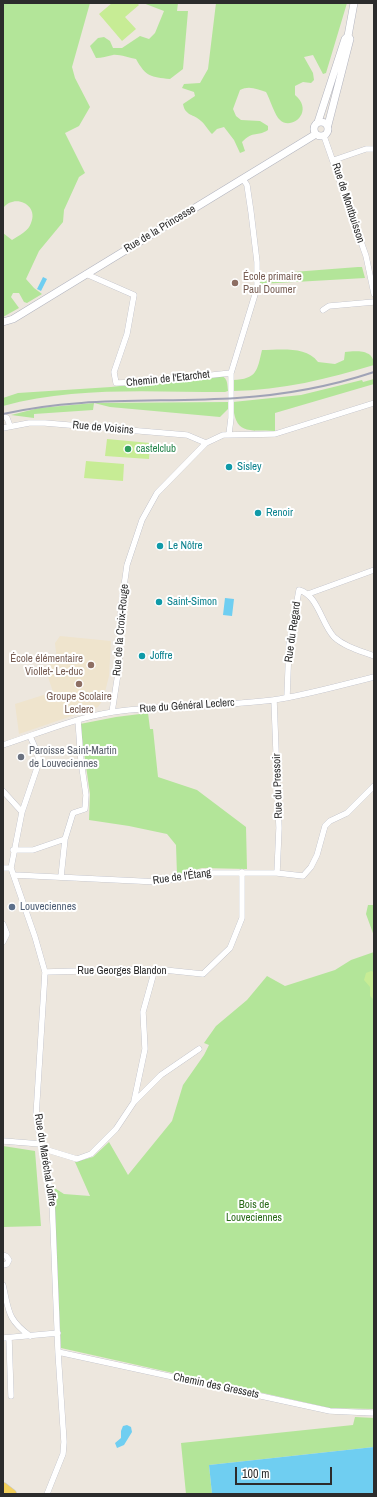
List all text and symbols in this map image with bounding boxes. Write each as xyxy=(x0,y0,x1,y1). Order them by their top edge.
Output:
street label: Rue de Montbuisson xyxy=(329,161,367,245)
street label: Rue de la Princesse xyxy=(122,202,198,256)
place label: École primaire Paul Doumer xyxy=(243,270,302,296)
marker: École primaire Paul Doumer xyxy=(230,278,240,288)
street label: Chemin de l'Etarchet xyxy=(126,368,210,390)
street label: Rue de Voisins xyxy=(72,419,134,437)
place label: castelclub xyxy=(136,442,176,456)
marker: castelclub xyxy=(123,444,133,454)
place label: Sisley xyxy=(237,460,262,474)
marker: Sisley xyxy=(224,462,234,472)
place label: Renoir xyxy=(266,506,293,520)
marker: Renoir xyxy=(253,508,263,518)
place label: Le Nôtre xyxy=(168,539,203,553)
marker: Le Nôtre xyxy=(155,541,165,551)
street label: Rue de la Croix-Rouge xyxy=(110,583,132,677)
place label: Saint-Simon xyxy=(167,595,217,609)
marker: Saint-Simon xyxy=(154,597,164,607)
street label: Rue du Regard xyxy=(282,601,304,663)
place label: Joffre xyxy=(150,649,172,663)
marker: Joffre xyxy=(137,651,147,661)
place label: École élémentaire Viollet- Le-duc xyxy=(10,652,83,678)
marker: École élémentaire Viollet- Le-duc xyxy=(86,660,96,670)
marker: Groupe Scolaire Leclerc xyxy=(74,679,84,689)
place label: Groupe Scolaire Leclerc xyxy=(46,690,112,716)
street label: Rue du Général Leclerc xyxy=(139,696,235,716)
place label: Paroisse Saint-Martin de Louveciennes xyxy=(29,744,117,770)
marker: Paroisse Saint-Martin de Louveciennes xyxy=(16,752,26,762)
street label: Rue du Pressoir xyxy=(270,753,286,819)
street label: Rue de l'Étang xyxy=(152,866,212,888)
place label: Louveciennes xyxy=(20,900,76,914)
marker: Louveciennes xyxy=(7,902,17,912)
street label: Rue Georges Blandon xyxy=(77,964,167,978)
street label: Rue du Maréchal Joffre xyxy=(31,1113,59,1207)
park label: Bois de Louveciennes xyxy=(226,1198,282,1224)
street label: Chemin des Gressets xyxy=(172,1370,260,1402)
scale bar xyxy=(237,1459,334,1485)
text: 100 m xyxy=(242,1466,269,1482)

